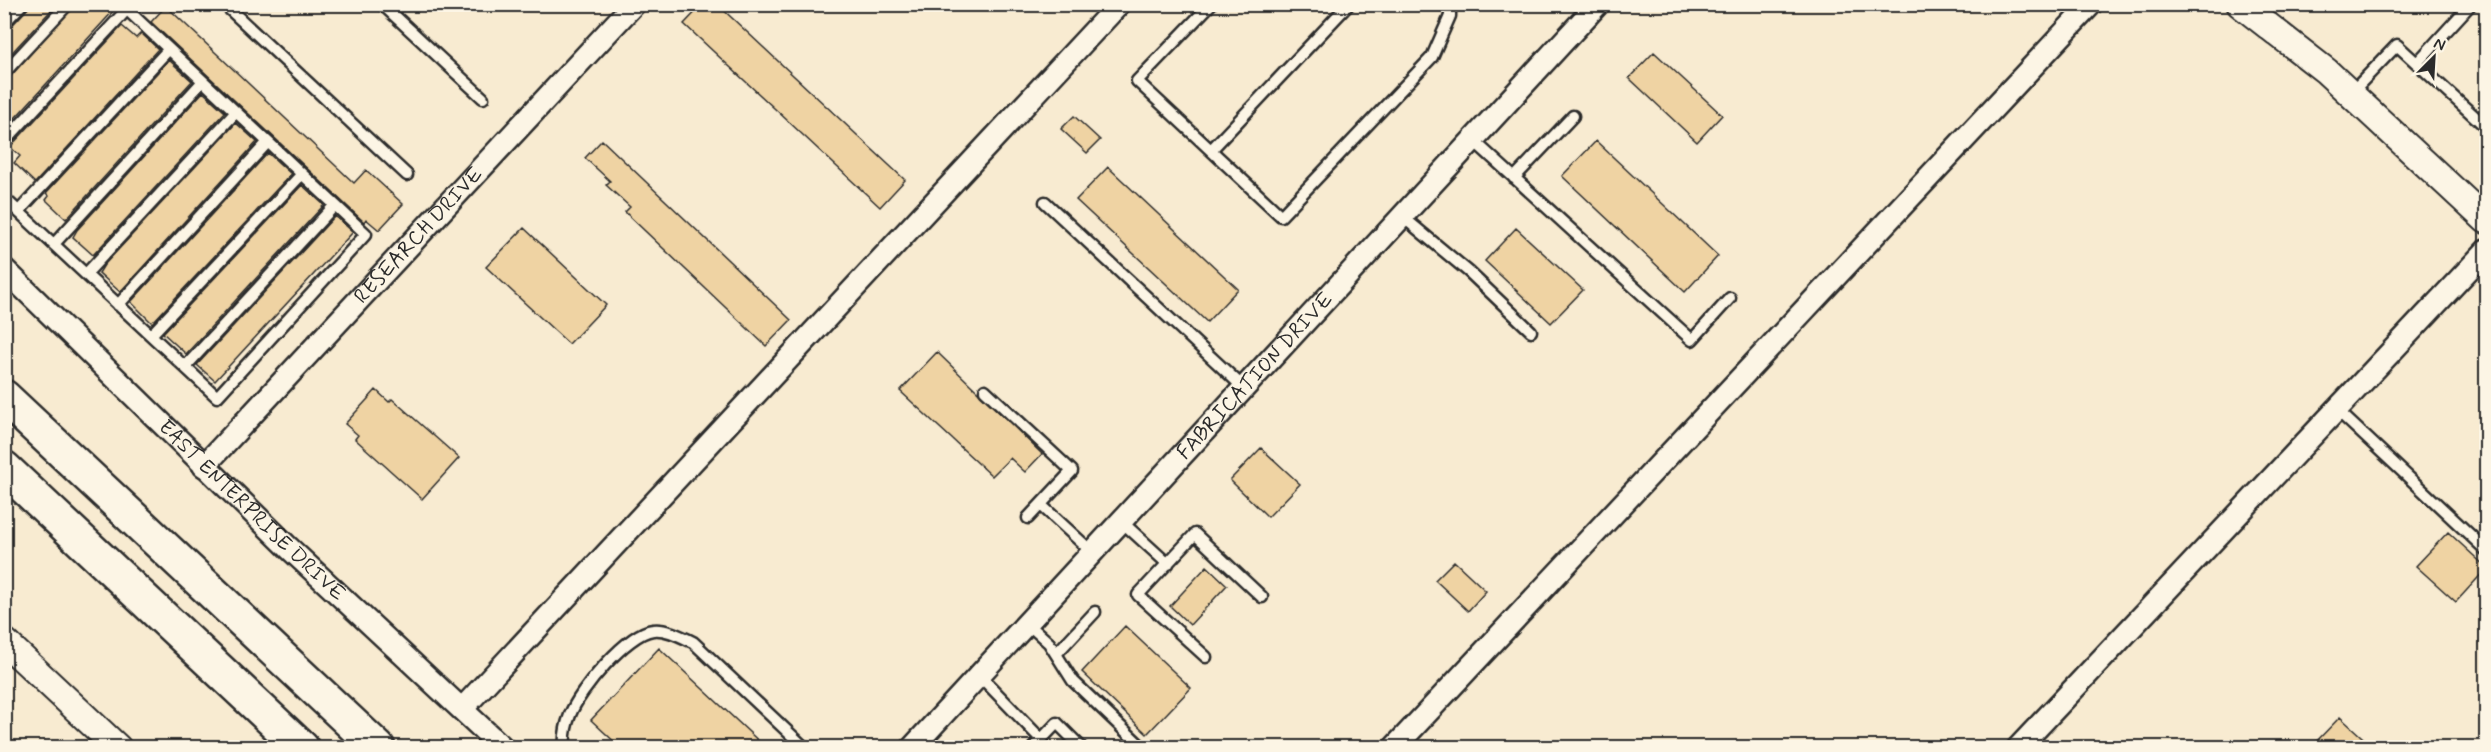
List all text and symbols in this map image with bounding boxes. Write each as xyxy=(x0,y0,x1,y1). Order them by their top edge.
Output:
north arrow xyxy=(2404,27,2464,87)
text: N xyxy=(2430,33,2449,56)
street label: RESEARCH DRIVE xyxy=(348,161,489,310)
street label: FABRICATION DRIVE xyxy=(1171,286,1339,466)
street label: EAST ENTERPRISE DRIVE xyxy=(152,414,351,608)

